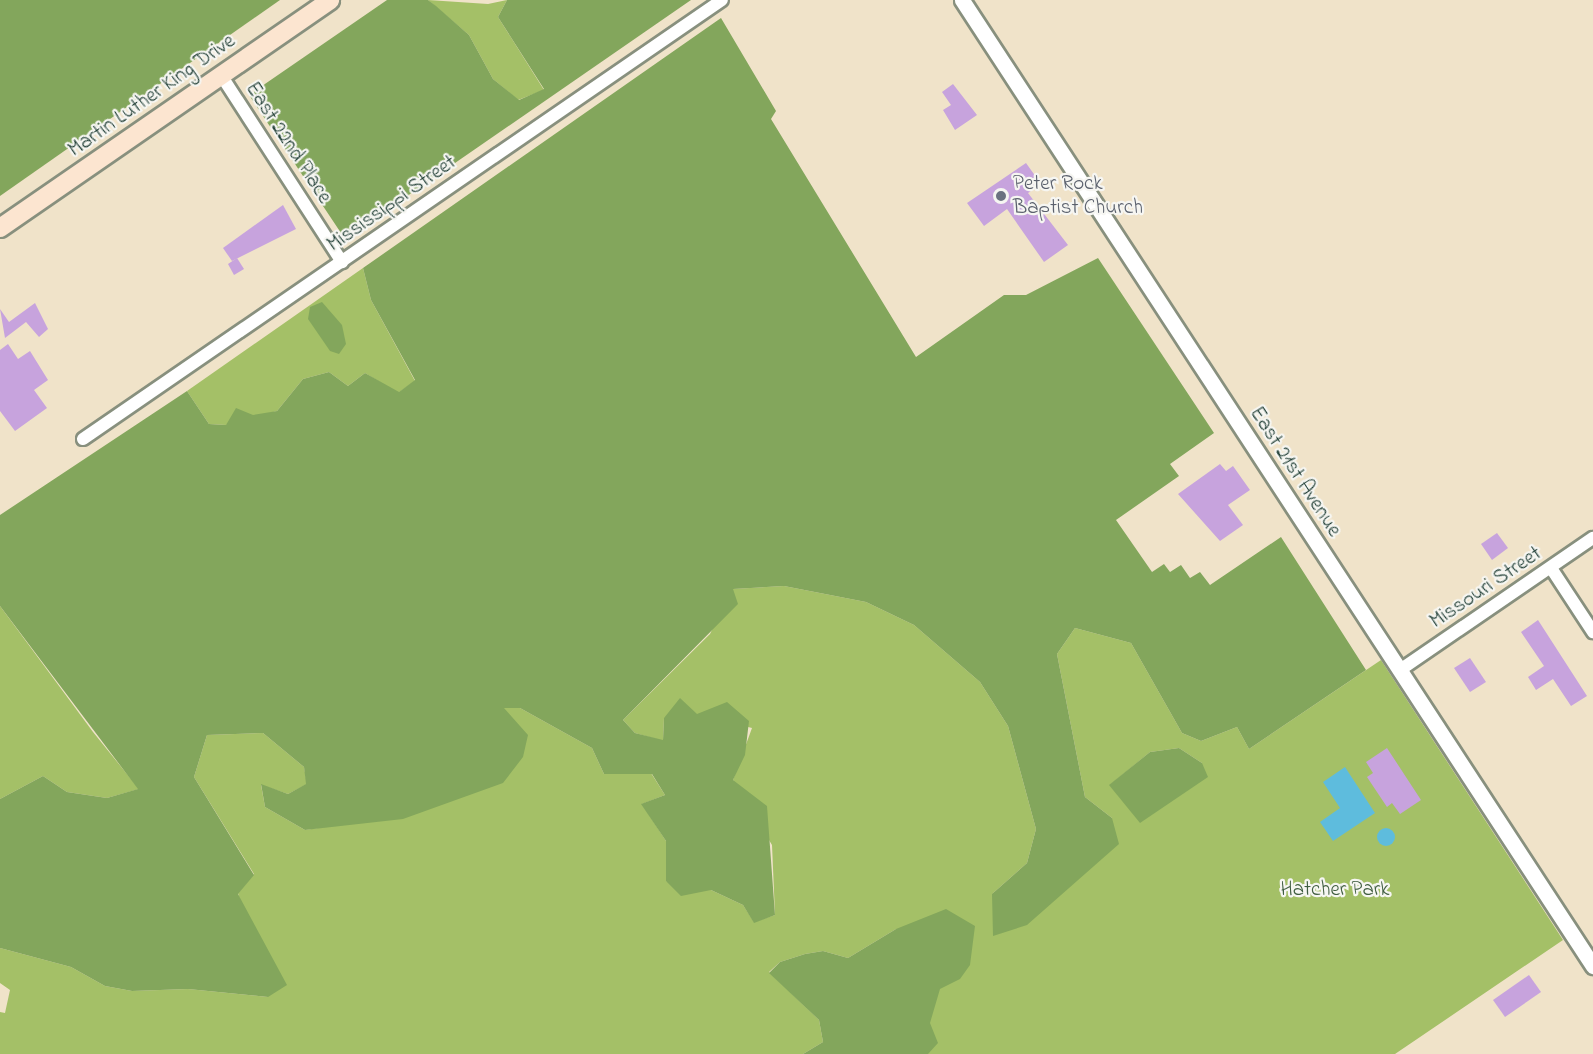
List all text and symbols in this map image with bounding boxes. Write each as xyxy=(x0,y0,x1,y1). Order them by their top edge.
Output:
street label: Martin Luther King Drive xyxy=(64,29,240,163)
street label: East 22nd Place xyxy=(239,77,337,209)
street label: Mississippi Street xyxy=(323,150,461,258)
place label: Peter Rock Baptist Church xyxy=(1013,171,1143,221)
marker: Peter Rock Baptist Church xyxy=(994,189,1008,203)
street label: East 21st Avenue xyxy=(1244,402,1346,542)
street label: Missouri Street xyxy=(1425,541,1547,635)
park label: Hatcher Park xyxy=(1280,877,1390,903)

